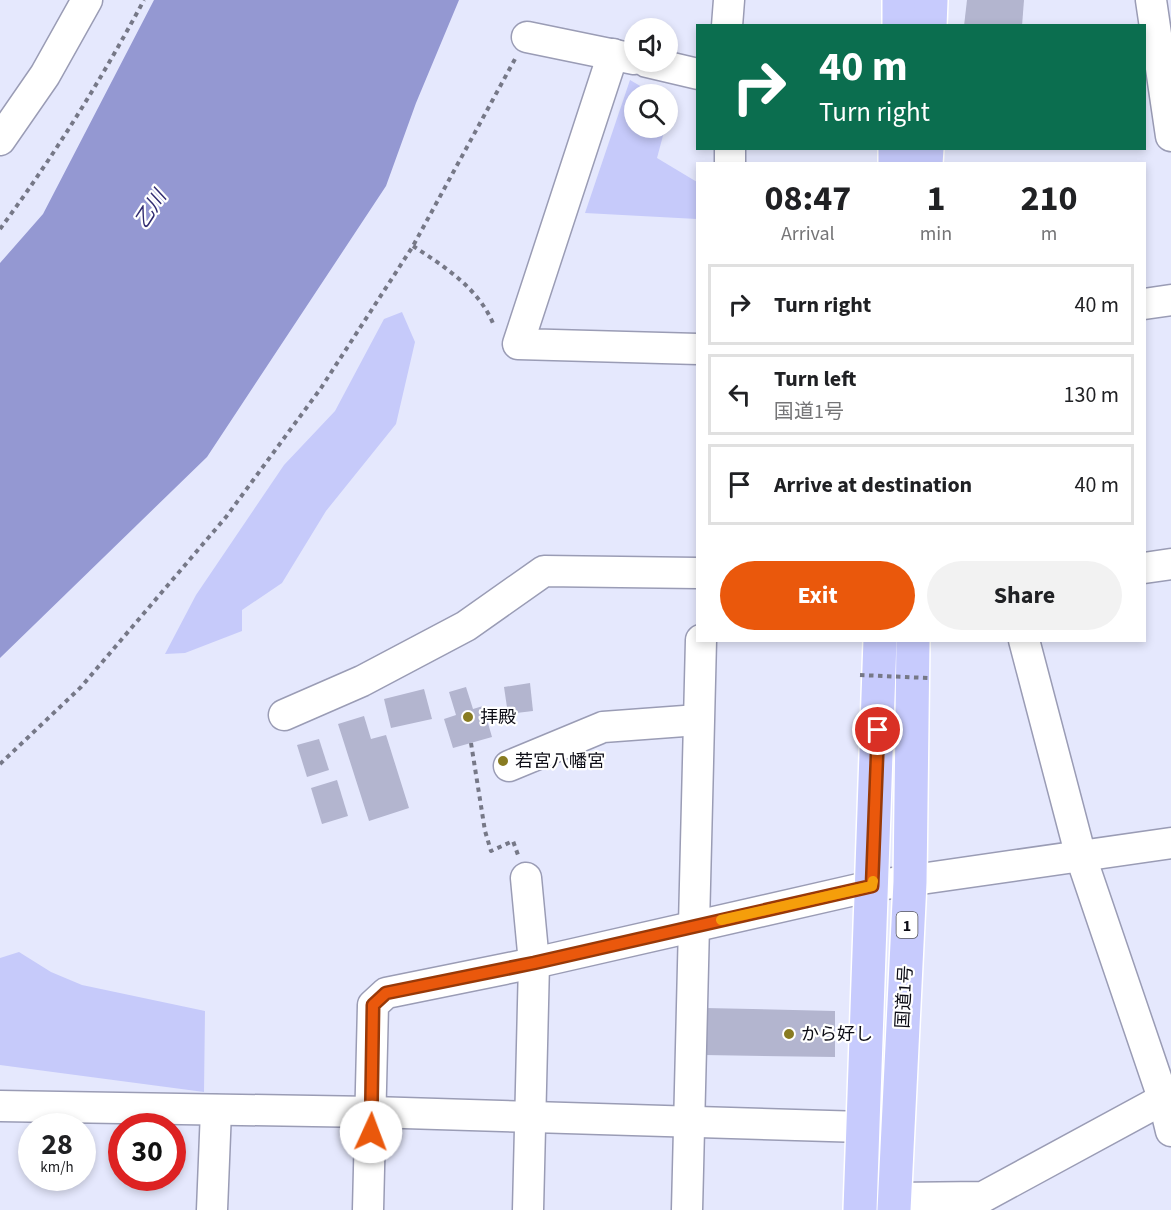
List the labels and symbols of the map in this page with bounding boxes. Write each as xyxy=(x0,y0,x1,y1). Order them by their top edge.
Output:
water label: 乙川 xyxy=(128,183,175,234)
pin xyxy=(852,704,903,755)
place label: 拝殿 xyxy=(480,705,516,730)
marker: 拝殿 xyxy=(461,710,475,724)
place label: 若宮八幡宮 xyxy=(515,749,605,774)
marker: 若宮八幡宮 xyxy=(496,754,510,768)
road number: 1 xyxy=(896,912,918,938)
street label: 国道1号 xyxy=(890,965,919,1029)
place label: から好し xyxy=(801,1022,873,1047)
marker: から好し xyxy=(782,1027,796,1041)
position arrow xyxy=(339,1100,403,1164)
speed limit sign: 30 xyxy=(108,1113,186,1191)

